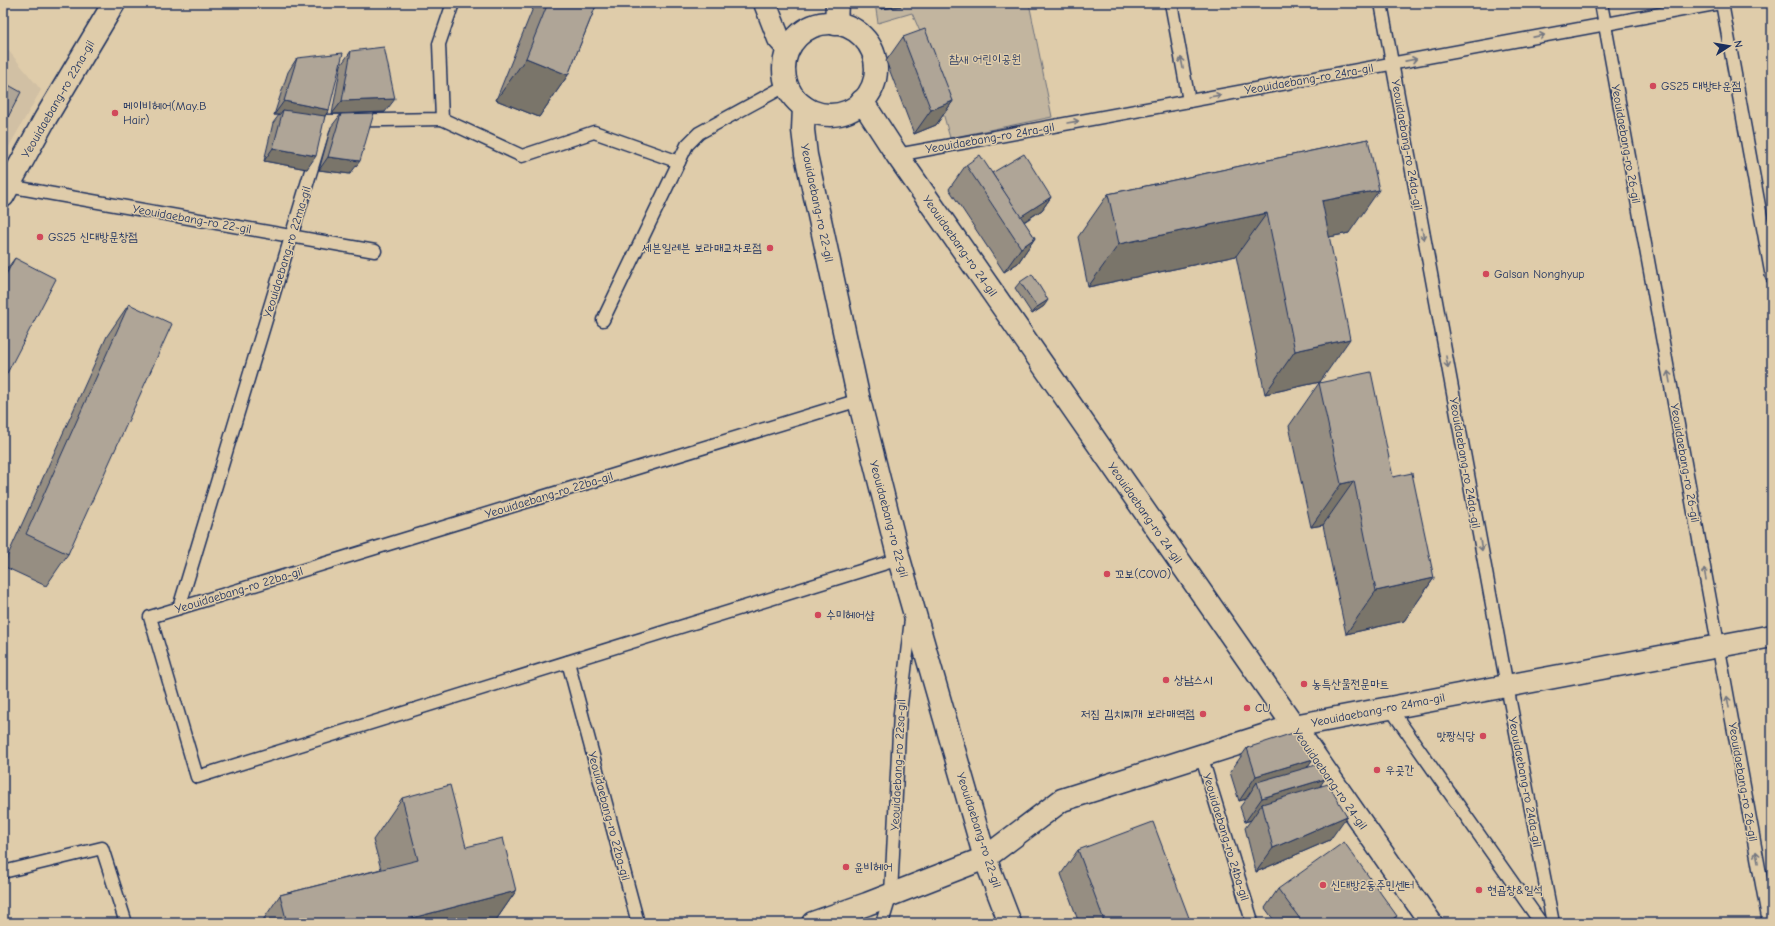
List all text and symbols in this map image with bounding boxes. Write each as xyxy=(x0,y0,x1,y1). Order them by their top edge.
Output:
north arrow xyxy=(1709,26,1749,66)
one-way arrow xyxy=(1532,32,1545,40)
street label: Yeouidaebang-ro 22na-gil xyxy=(19,38,97,160)
text: N xyxy=(1731,39,1745,49)
park label: 참새 어린이공원 xyxy=(949,52,1021,66)
one-way arrow xyxy=(1404,56,1417,64)
one-way arrow xyxy=(1178,57,1186,70)
street label: Yeouidaebang-ro 24ra-gil xyxy=(1243,61,1375,97)
street label: Yeouidaebang-ro 24da-gil xyxy=(1389,78,1425,212)
place label: GS25 대방타운점 xyxy=(1661,79,1741,93)
marker: GS25 대방타운점 xyxy=(1648,81,1658,91)
street label: Yeouidaebang-ro 26-gil xyxy=(1609,83,1643,205)
one-way arrow xyxy=(1208,92,1221,100)
place label: 메이비헤어(May.B Hair) xyxy=(123,99,206,127)
marker: 메이비헤어(May.B Hair) xyxy=(110,108,120,118)
one-way arrow xyxy=(1066,118,1079,126)
street label: Yeouidaebang-ro 24ra-gil xyxy=(924,120,1056,156)
street label: Yeouidaebang-ro 22-gil xyxy=(798,143,836,263)
street label: Yeouidaebang-ro 22ma-gil xyxy=(260,185,314,319)
street label: Yeouidaebang-ro 24-gil xyxy=(920,193,1000,299)
street label: Yeouidaebang-ro 22-gil xyxy=(131,202,253,236)
one-way arrow xyxy=(1420,227,1428,240)
place label: GS25 신대방문창점 xyxy=(48,230,138,244)
marker: GS25 신대방문창점 xyxy=(35,232,45,242)
place label: 세븐일레븐 보라매교차로점 xyxy=(642,241,762,255)
marker: 세븐일레븐 보라매교차로점 xyxy=(765,243,775,253)
place label: Galsan Nonghyup xyxy=(1494,267,1585,281)
marker: Galsan Nonghyup xyxy=(1481,269,1491,279)
one-way arrow xyxy=(1443,355,1451,368)
one-way arrow xyxy=(1665,371,1673,384)
street label: Yeouidaebang-ro 24da-gil xyxy=(1447,396,1483,530)
street label: Yeouidaebang-ro 26-gil xyxy=(1668,402,1702,524)
street label: Yeouidaebang-ro 22-gil xyxy=(867,459,911,579)
street label: Yeouidaebang-ro 24-gil xyxy=(1105,460,1185,566)
street label: Yeouidaebang-ro 22ba-gil xyxy=(483,469,615,521)
one-way arrow xyxy=(1477,538,1485,551)
street label: Yeouidaebang-ro 22ba-gil xyxy=(173,564,305,616)
place label: 꼬보(COVO) xyxy=(1115,567,1171,581)
one-way arrow xyxy=(1700,568,1708,581)
marker: 꼬보(COVO) xyxy=(1102,569,1112,579)
place label: 수미헤어샵 xyxy=(826,608,875,622)
marker: 수미헤어샵 xyxy=(813,610,823,620)
place label: 상남스시 xyxy=(1174,673,1213,687)
marker: 상남스시 xyxy=(1161,675,1171,685)
place label: 농특산물전문마트 xyxy=(1312,677,1389,691)
marker: 농특산물전문마트 xyxy=(1299,679,1309,689)
street label: Yeouidaebang-ro 24ma-gil xyxy=(1310,690,1446,730)
one-way arrow xyxy=(1724,696,1732,709)
street label: Yeouidaebang-ro 22sa-gil xyxy=(888,699,908,831)
place label: CU xyxy=(1255,701,1271,715)
marker: CU xyxy=(1242,703,1252,713)
place label: 저집 김치찌개 보라매역점 xyxy=(1081,707,1195,721)
marker: 저집 김치찌개 보라매역점 xyxy=(1198,709,1208,719)
street label: Yeouidaebang-ro 24da-gil xyxy=(1505,716,1545,848)
street label: Yeouidaebang-ro 26-gil xyxy=(1726,721,1760,843)
street label: Yeouidaebang-ro 24-gil xyxy=(1290,726,1370,832)
place label: 맛짱식당 xyxy=(1436,729,1475,743)
marker: 맛짱식당 xyxy=(1478,731,1488,741)
street label: Yeouidaebang-ro 22ba-gil xyxy=(585,750,633,882)
place label: 우곳간 xyxy=(1385,763,1414,777)
marker: 우곳간 xyxy=(1372,765,1382,775)
street label: Yeouidaebang-ro 22-gil xyxy=(954,770,1004,890)
street label: Yeouidaebang-ro 24ba-gil xyxy=(1200,771,1252,903)
one-way arrow xyxy=(1752,851,1760,864)
place label: 윤비헤어 xyxy=(854,860,893,874)
marker: 윤비헤어 xyxy=(841,862,851,872)
place label: 신대방2동주민센터 xyxy=(1331,878,1415,892)
marker: 신대방2동주민센터 xyxy=(1318,880,1328,890)
place label: 현곱창&일석 xyxy=(1487,883,1543,897)
marker: 현곱창&일석 xyxy=(1474,885,1484,895)

